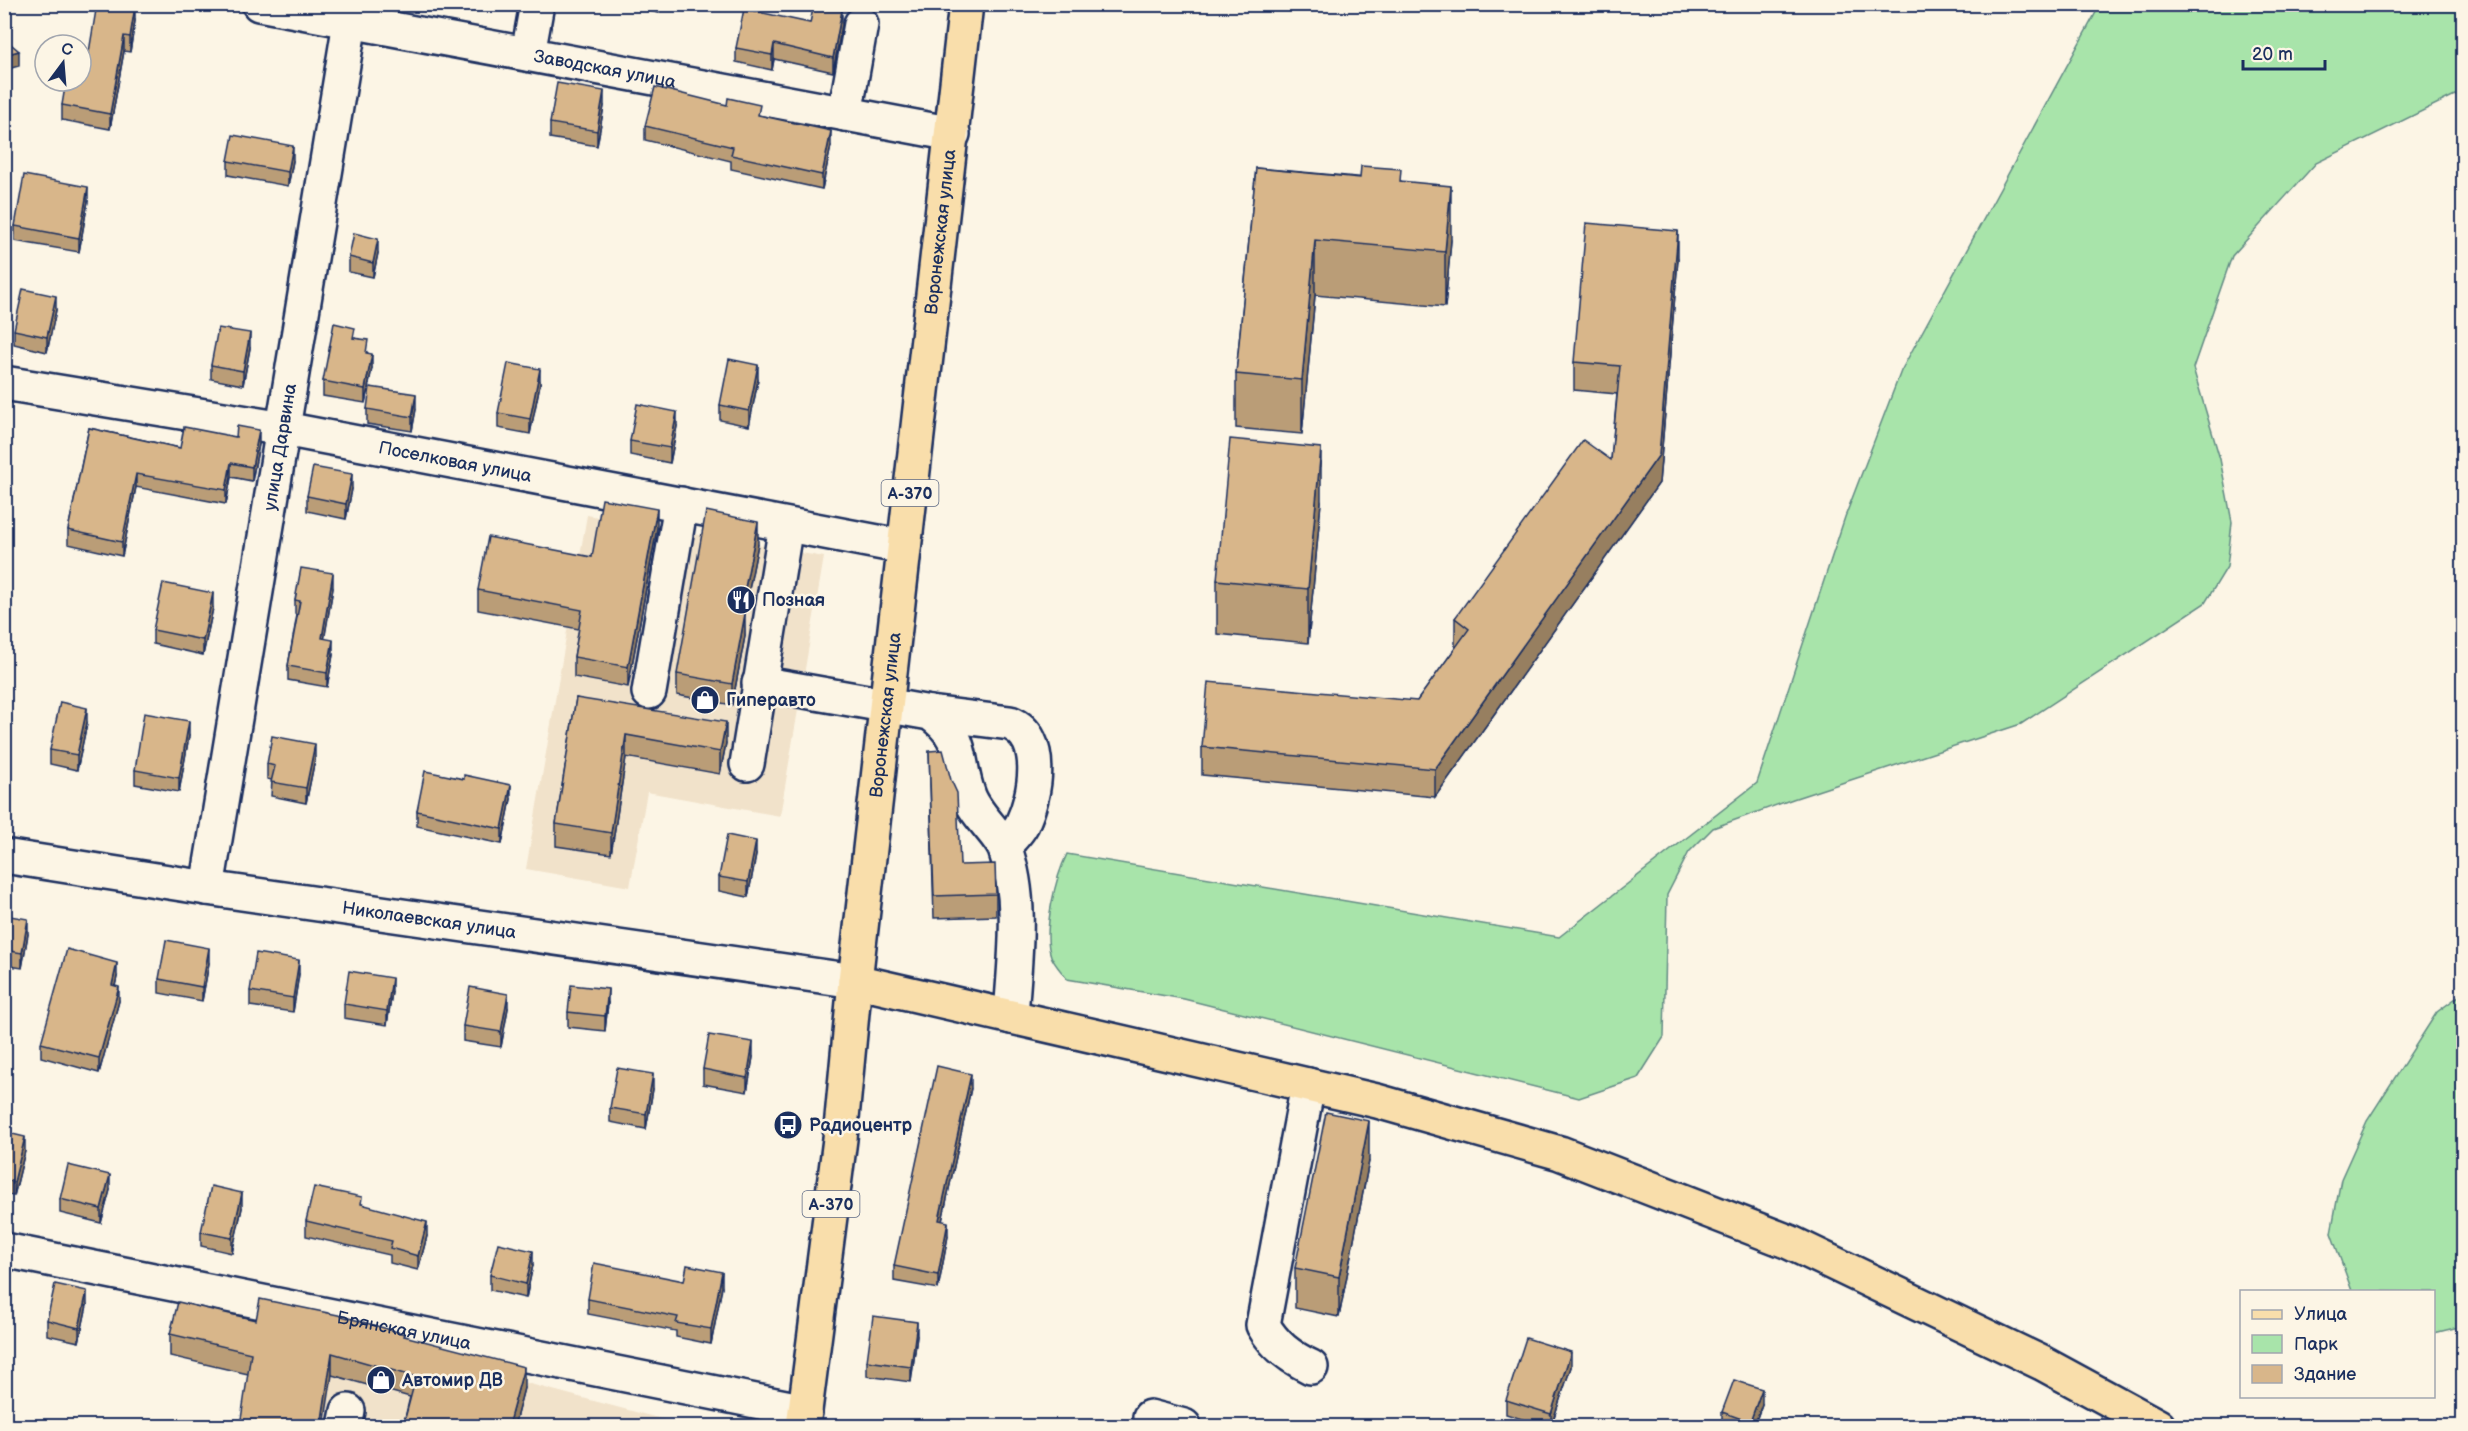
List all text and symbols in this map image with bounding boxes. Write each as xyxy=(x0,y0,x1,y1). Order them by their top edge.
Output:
north arrow xyxy=(33,33,93,93)
scale bar xyxy=(2243,33,2326,71)
text: С xyxy=(59,39,75,61)
text: 20 m xyxy=(2252,44,2293,65)
street label: Заводская улица xyxy=(532,46,678,93)
street label: Воронежская улица xyxy=(921,148,960,316)
street label: улица Дарвина xyxy=(259,382,301,512)
street label: Поселковая улица xyxy=(377,437,534,487)
road number: А-370 xyxy=(882,480,938,506)
restaurant icon: Позная xyxy=(725,584,757,616)
place label: Позная xyxy=(762,590,825,611)
street label: Воронежская улица xyxy=(866,631,906,799)
shop icon: Гиперавто xyxy=(689,684,721,716)
place label: Гиперавто xyxy=(726,690,816,711)
street label: Николаевская улица xyxy=(341,898,518,943)
bus stop icon: Радиоцентр xyxy=(772,1109,804,1141)
place label: Радиоцентр xyxy=(809,1115,913,1136)
road number: А-370 xyxy=(802,1191,860,1217)
legend xyxy=(2240,1290,2435,1398)
text: Улица xyxy=(2294,1304,2348,1325)
street label: Брянская улица xyxy=(335,1307,473,1355)
text: Парк xyxy=(2294,1334,2338,1355)
shop icon: Автомир ДВ xyxy=(365,1364,397,1396)
text: Здание xyxy=(2294,1364,2356,1385)
place label: Автомир ДВ xyxy=(401,1370,503,1391)

